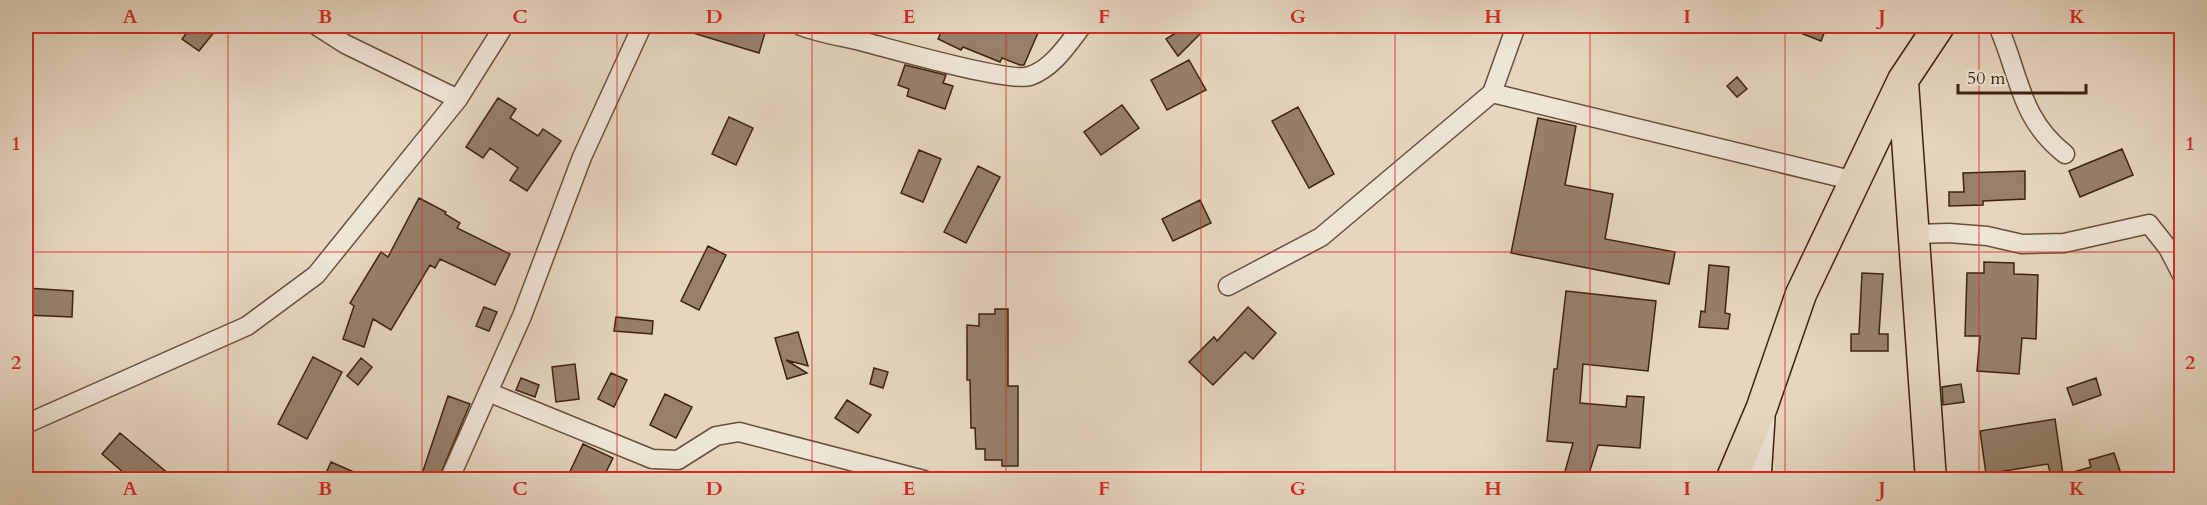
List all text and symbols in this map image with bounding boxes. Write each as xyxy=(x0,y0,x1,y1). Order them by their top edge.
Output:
text: A xyxy=(122,3,138,30)
text: B xyxy=(318,3,332,30)
text: C xyxy=(512,3,528,30)
text: D xyxy=(705,3,723,30)
text: E xyxy=(903,3,915,30)
text: F xyxy=(1098,3,1110,30)
text: G xyxy=(1290,3,1306,30)
text: H xyxy=(1484,3,1502,30)
text: I xyxy=(1683,3,1691,30)
text: J xyxy=(1875,3,1886,30)
text: K xyxy=(2069,3,2086,30)
scale bar xyxy=(1958,57,2086,95)
text: 50 m xyxy=(1967,66,2006,91)
text: 1 xyxy=(11,130,21,157)
text: 1 xyxy=(2185,130,2195,157)
text: 2 xyxy=(11,349,21,376)
text: 2 xyxy=(2185,349,2195,376)
text: A xyxy=(122,475,138,502)
text: B xyxy=(318,475,332,502)
text: C xyxy=(512,475,528,502)
text: D xyxy=(705,475,723,502)
text: E xyxy=(903,475,915,502)
text: F xyxy=(1098,475,1110,502)
text: G xyxy=(1290,475,1306,502)
text: H xyxy=(1484,475,1502,502)
text: I xyxy=(1683,475,1691,502)
text: J xyxy=(1875,475,1886,502)
text: K xyxy=(2069,475,2086,502)

